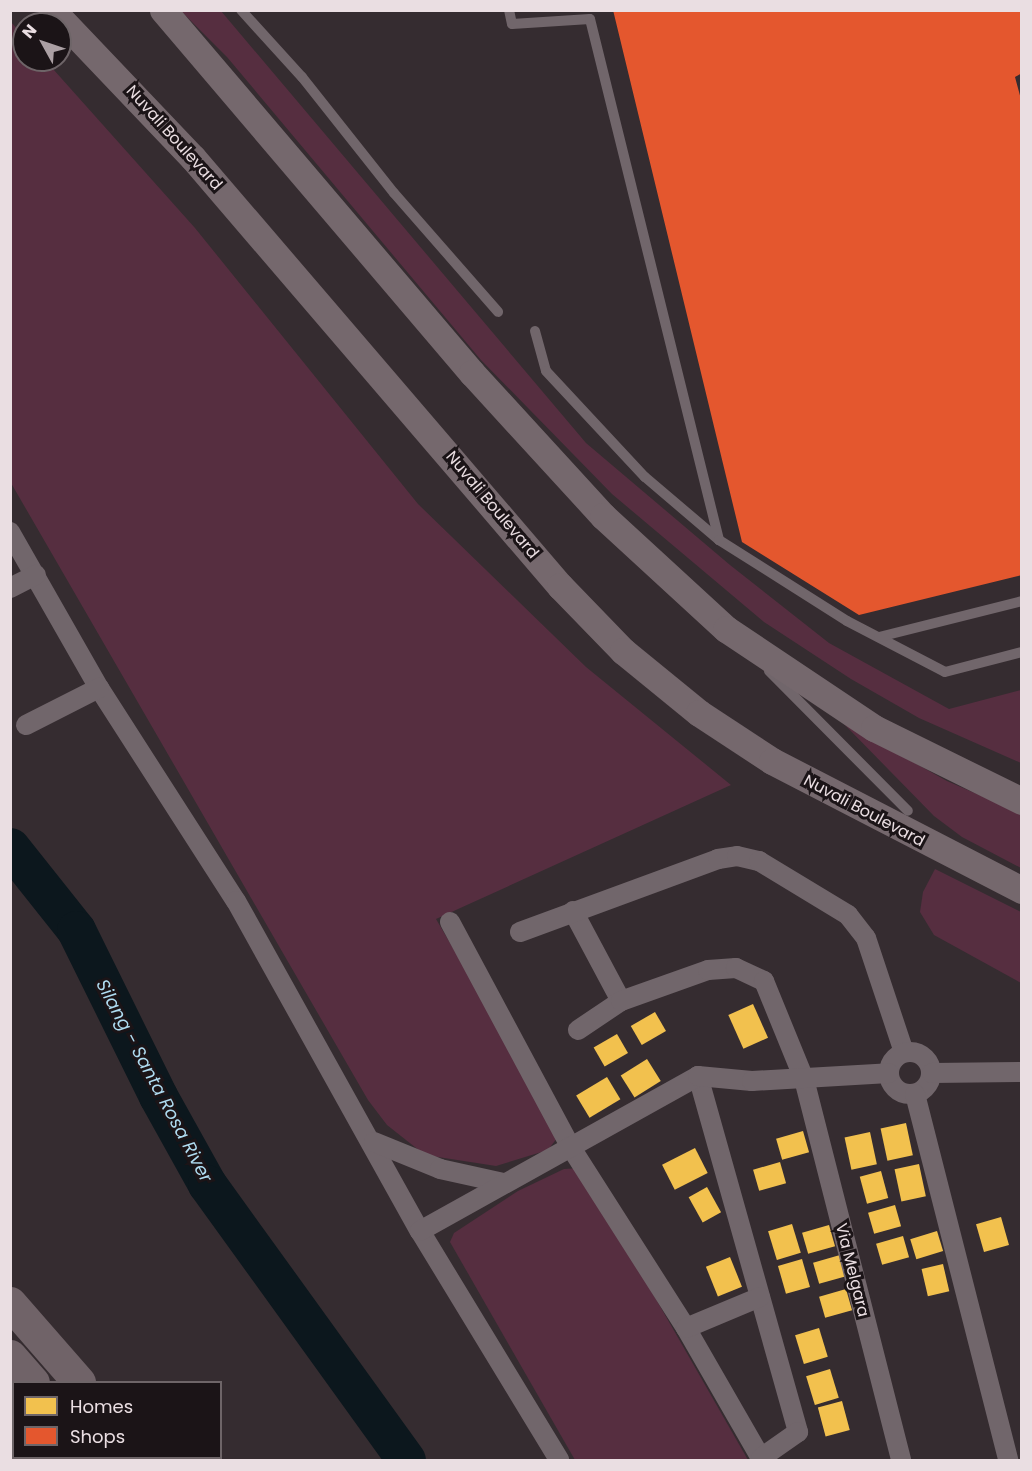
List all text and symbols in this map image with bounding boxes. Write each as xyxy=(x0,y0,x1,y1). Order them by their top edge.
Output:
north arrow xyxy=(12,12,72,72)
text: N xyxy=(17,19,42,43)
street label: Nuvali Boulevard xyxy=(122,82,226,194)
street label: Nuvali Boulevard xyxy=(442,447,542,563)
street label: Nuvali Boulevard xyxy=(800,771,928,851)
water label: Silang - Santa Rosa River xyxy=(91,976,217,1186)
street label: Via Melgara xyxy=(831,1221,873,1319)
legend xyxy=(12,1381,222,1459)
text: Homes xyxy=(70,1394,133,1419)
text: Shops xyxy=(70,1424,125,1449)

